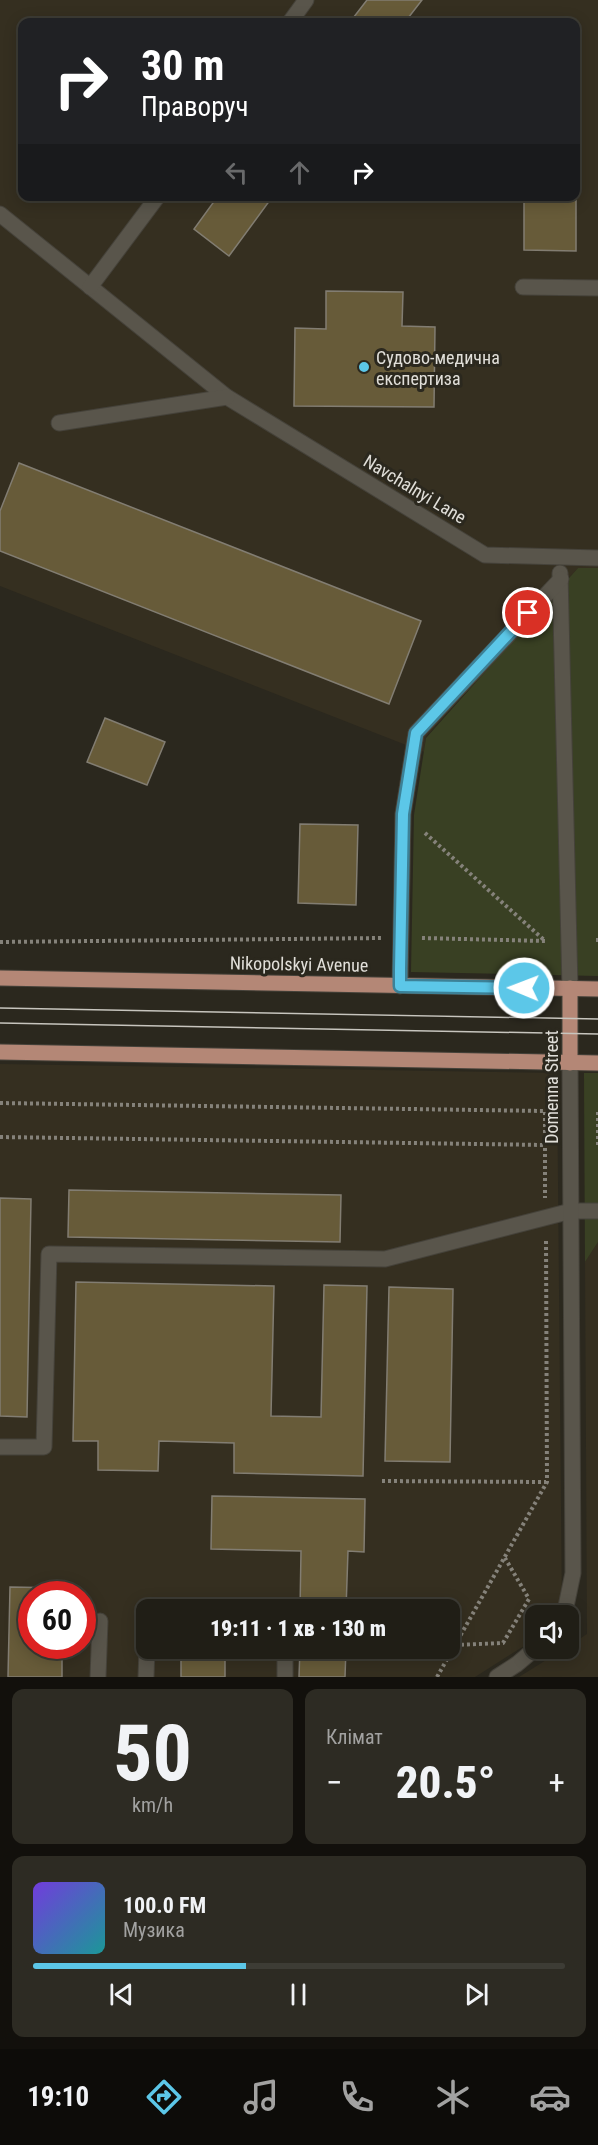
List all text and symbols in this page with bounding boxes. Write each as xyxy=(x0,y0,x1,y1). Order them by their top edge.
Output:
text: 30 m xyxy=(141,41,224,90)
icon: right xyxy=(42,42,120,120)
text: Праворуч xyxy=(141,91,249,123)
icon: left xyxy=(220,156,253,189)
icon: ahead xyxy=(283,156,316,189)
icon: right xyxy=(346,156,379,189)
place label: Судово-медична експертиза xyxy=(376,347,500,389)
marker: Судово-медична експертиза xyxy=(357,360,371,374)
street label: Navchalnyi Lane xyxy=(360,450,470,528)
pin xyxy=(502,587,553,638)
icon: arrive xyxy=(511,596,544,629)
street label: Nikopolskyi Avenue xyxy=(230,952,368,976)
position arrow xyxy=(492,956,556,1020)
street label: Domenna Street xyxy=(541,1030,562,1144)
speed limit sign: 60 xyxy=(18,1581,96,1659)
map controls xyxy=(525,1605,579,1659)
button: sound xyxy=(525,1605,579,1659)
text: 19:11 · 1 хв · 130 m xyxy=(210,1616,386,1641)
text: 50 xyxy=(113,1708,192,1799)
text: Клімат xyxy=(326,1725,383,1749)
text: 20.5° xyxy=(396,1756,495,1809)
text: − xyxy=(326,1763,343,1802)
text: + xyxy=(549,1763,565,1802)
text: km/h xyxy=(132,1793,173,1817)
text: 100.0 FM xyxy=(123,1893,206,1918)
text: Музика xyxy=(123,1918,185,1942)
icon: previous xyxy=(105,1978,138,2011)
icon: pause xyxy=(282,1978,315,2011)
icon: next xyxy=(460,1978,493,2011)
icon: directions xyxy=(143,2076,185,2118)
icon: music xyxy=(240,2076,282,2118)
icon: phone xyxy=(336,2076,378,2118)
icon: climate xyxy=(432,2076,474,2118)
icon: car xyxy=(529,2076,571,2118)
text: 19:10 xyxy=(27,2081,89,2113)

